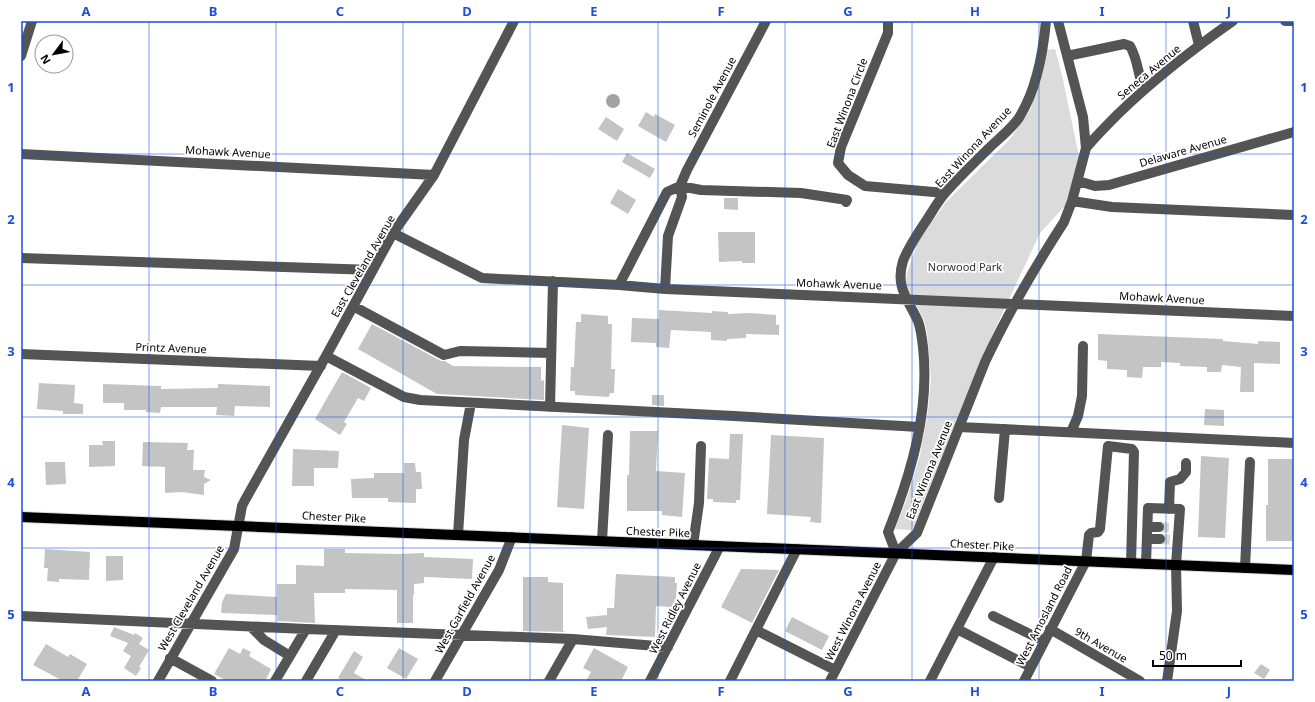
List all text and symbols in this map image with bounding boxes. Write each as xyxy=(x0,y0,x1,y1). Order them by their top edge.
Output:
text: A xyxy=(82,2,91,20)
text: B xyxy=(209,2,217,20)
text: C xyxy=(336,2,344,20)
text: D xyxy=(462,2,472,20)
text: E xyxy=(590,2,598,20)
text: F xyxy=(717,2,725,20)
text: G xyxy=(843,2,853,20)
text: H xyxy=(970,2,980,20)
text: I xyxy=(1099,2,1105,20)
text: J xyxy=(1226,2,1231,20)
north arrow xyxy=(34,34,74,74)
street label: Seneca Avenue xyxy=(1114,41,1183,102)
text: N xyxy=(36,52,54,67)
street label: Seminole Avenue xyxy=(684,54,739,140)
street label: East Winona Circle xyxy=(822,56,871,150)
text: 1 xyxy=(7,78,15,96)
text: 1 xyxy=(1300,78,1308,96)
street label: East Winona Avenue xyxy=(931,103,1014,190)
street label: Delaware Avenue xyxy=(1138,131,1228,170)
street label: Mohawk Avenue xyxy=(185,142,271,161)
text: 2 xyxy=(7,210,15,228)
text: 2 xyxy=(1300,210,1308,228)
street label: East Cleveland Avenue xyxy=(327,212,398,320)
park label: Norwood Park xyxy=(928,259,1002,274)
street label: Mohawk Avenue xyxy=(796,275,882,292)
street label: Mohawk Avenue xyxy=(1119,288,1205,307)
street label: Printz Avenue xyxy=(135,339,207,356)
text: 3 xyxy=(7,342,15,360)
text: 3 xyxy=(1300,342,1308,360)
street label: East Winona Avenue xyxy=(902,418,955,521)
text: 4 xyxy=(7,473,15,491)
text: 4 xyxy=(1300,473,1308,491)
street label: Chester Pike xyxy=(301,507,367,526)
street label: Chester Pike xyxy=(626,523,690,540)
street label: Chester Pike xyxy=(949,535,1015,554)
street label: West Cleveland Avenue xyxy=(154,542,227,653)
street label: West Garfield Avenue xyxy=(431,552,498,656)
street label: West Winona Avenue xyxy=(821,559,884,663)
street label: West Ridley Avenue xyxy=(645,560,704,656)
street label: West Amosland Road xyxy=(1012,564,1075,668)
text: 5 xyxy=(7,605,15,623)
text: 5 xyxy=(1300,605,1308,623)
street label: 9th Avenue xyxy=(1072,623,1130,666)
scale bar xyxy=(1153,642,1241,668)
text: 50 m xyxy=(1159,647,1187,664)
text: A xyxy=(82,682,91,700)
text: B xyxy=(209,682,217,700)
text: C xyxy=(336,682,344,700)
text: D xyxy=(462,682,472,700)
text: E xyxy=(590,682,598,700)
text: F xyxy=(717,682,725,700)
text: G xyxy=(843,682,853,700)
text: H xyxy=(970,682,980,700)
text: I xyxy=(1099,682,1105,700)
text: J xyxy=(1226,682,1231,700)

